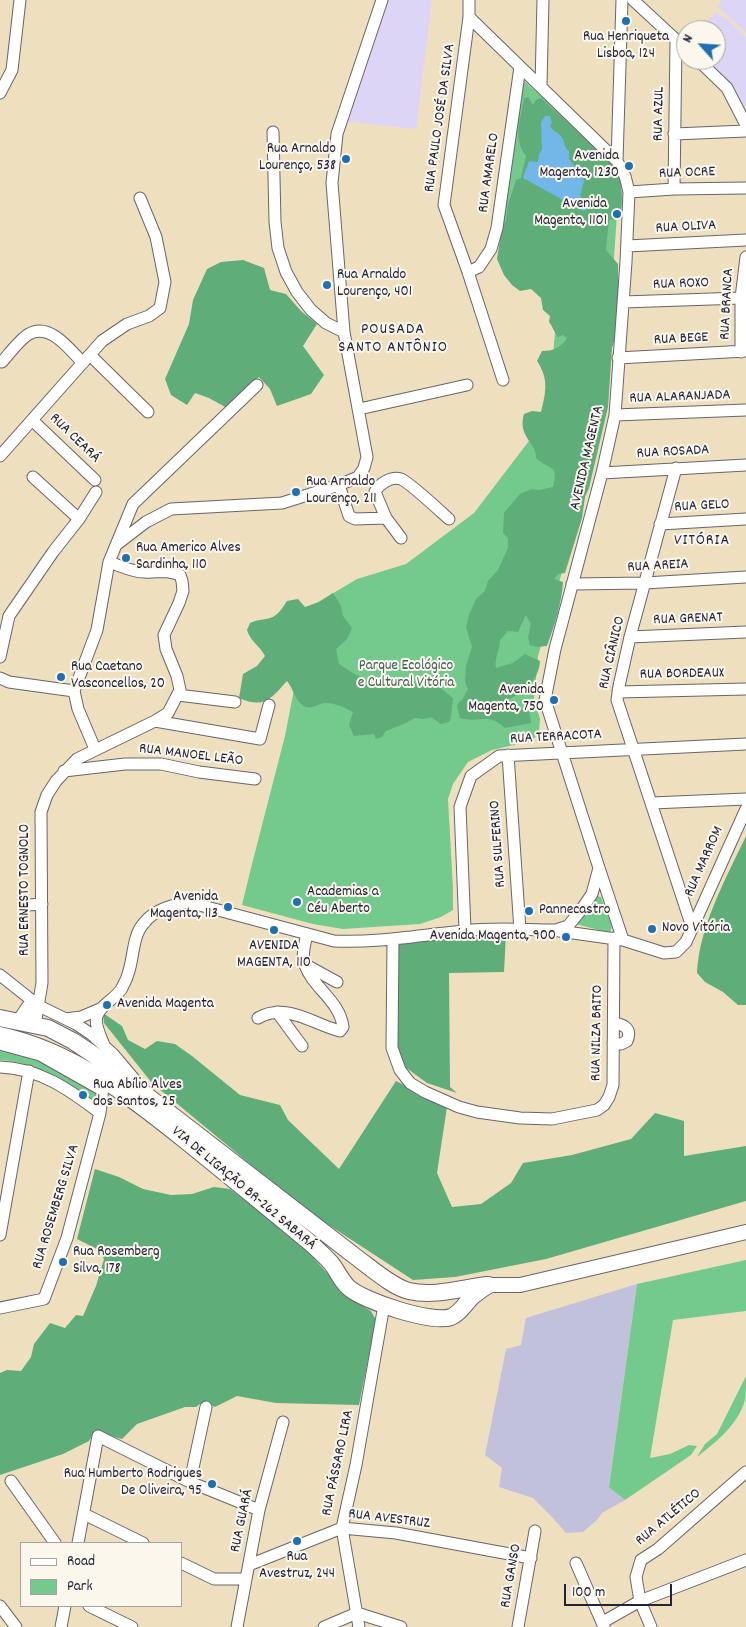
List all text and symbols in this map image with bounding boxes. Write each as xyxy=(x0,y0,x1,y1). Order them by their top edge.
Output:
marker: Rua Henriqueta Lisboa, 124 xyxy=(620,15,632,27)
north arrow xyxy=(676,20,726,70)
place label: Rua Henriqueta Lisboa, 124 xyxy=(583,29,669,64)
text: N xyxy=(678,31,699,46)
street label: RUA PAULO JOSÉ DA SILVA xyxy=(422,43,460,193)
street label: RUA AZUL xyxy=(651,87,669,141)
street label: RUA AMARELO xyxy=(476,132,504,214)
place label: Rua Arnaldo Lourenço, 538 xyxy=(259,141,336,176)
place label: Avenida Magenta, 1230 xyxy=(540,148,619,183)
marker: Rua Arnaldo Lourenço, 538 xyxy=(340,153,352,165)
marker: Avenida Magenta, 1230 xyxy=(623,160,635,172)
street label: RUA OCRE xyxy=(659,164,715,184)
place label: Avenida Magenta, 1101 xyxy=(534,196,607,231)
marker: Avenida Magenta, 1101 xyxy=(611,208,623,220)
street label: RUA OLIVA xyxy=(655,217,717,239)
place label: Rua Arnaldo Lourenço, 401 xyxy=(337,267,412,302)
street label: RUA BRANCA xyxy=(717,268,739,340)
street label: RUA ROXO xyxy=(653,275,709,295)
marker: Rua Arnaldo Lourenço, 401 xyxy=(321,279,333,291)
district label: POUSADA SANTO ANTÔNIO xyxy=(337,321,449,359)
street label: RUA BEGE xyxy=(653,330,709,350)
street label: RUA ALARANJADA xyxy=(629,387,731,409)
street label: AVENIDA MAGENTA xyxy=(567,404,609,512)
street label: RUA CEARÁ xyxy=(45,410,103,468)
street label: RUA ROSADA xyxy=(636,442,710,464)
place label: Rua Arnaldo Lourenço, 211 xyxy=(306,474,376,509)
marker: Rua Arnaldo Lourenço, 211 xyxy=(290,486,302,498)
street label: RUA GELO xyxy=(674,497,730,517)
district label: VITÓRIA xyxy=(673,532,731,552)
place label: Rua Americo Alves Sardinha, 110 xyxy=(136,540,241,575)
marker: Rua Americo Alves Sardinha, 110 xyxy=(120,552,132,564)
street label: RUA AREIA xyxy=(627,556,689,578)
street label: RUA GRENAT xyxy=(653,610,723,630)
street label: RUA CIÂNICO xyxy=(596,615,630,691)
park label: Parque Ecológico e Cultural Vitória xyxy=(358,658,454,693)
place label: Rua Caetano Vasconcellos, 20 xyxy=(71,659,165,694)
street label: RUA BORDEAUX xyxy=(640,665,724,685)
marker: Rua Caetano Vasconcellos, 20 xyxy=(55,671,67,683)
place label: Avenida Magenta, 750 xyxy=(468,682,544,717)
marker: Avenida Magenta, 750 xyxy=(548,694,560,706)
street label: RUA TERRACOTA xyxy=(510,727,602,749)
street label: RUA MANOEL LEÃO xyxy=(138,741,244,771)
street label: RUA SULFERINO xyxy=(487,800,511,888)
street label: RUA ERNESTO TOGNOLO xyxy=(17,824,35,956)
street label: RUA MARROM xyxy=(681,824,729,900)
place label: Academias a Céu Aberto xyxy=(307,884,379,919)
place label: Avenida Magenta, 113 xyxy=(150,889,218,924)
marker: Academias a Céu Aberto xyxy=(291,896,303,908)
marker: Avenida Magenta, 113 xyxy=(222,901,234,913)
place label: Pannecastro xyxy=(539,902,610,920)
marker: Pannecastro xyxy=(523,905,535,917)
place label: Novo Vitória xyxy=(662,920,730,938)
marker: Novo Vitória xyxy=(646,923,658,935)
marker: AVENIDA MAGENTA, 110 xyxy=(268,924,280,936)
place label: Avenida Magenta, 900 xyxy=(430,928,556,946)
marker: Avenida Magenta, 900 xyxy=(560,931,572,943)
place label: AVENIDA MAGENTA, 110 xyxy=(237,938,311,973)
street label: RUA NILZA BRITO xyxy=(588,985,608,1081)
place label: Avenida Magenta xyxy=(117,996,214,1014)
marker: Avenida Magenta xyxy=(101,999,113,1011)
place label: Rua Abílio Alves dos Santos, 25 xyxy=(93,1077,182,1112)
marker: Rua Abílio Alves dos Santos, 25 xyxy=(77,1089,89,1101)
street label: VIA DE LIGAÇÃO BR-262 SABARÁ xyxy=(167,1123,319,1255)
street label: RUA ROSEMBERG SILVA xyxy=(29,1143,85,1271)
place label: Rua Rosemberg Silva, 178 xyxy=(73,1244,160,1279)
marker: Rua Rosemberg Silva, 178 xyxy=(57,1256,69,1268)
street label: RUA PÁSSARO LIRA xyxy=(319,1408,359,1518)
place label: Rua Humberto Rodrigues De Oliveira, 95 xyxy=(64,1466,202,1501)
marker: Rua Humberto Rodrigues De Oliveira, 95 xyxy=(206,1478,218,1490)
street label: RUA ATLÉTICO xyxy=(633,1485,705,1551)
street label: RUA GUARÁ xyxy=(228,1488,258,1554)
street label: RUA AVESTRUZ xyxy=(347,1506,431,1534)
marker: Rua Avestruz, 244 xyxy=(291,1535,303,1547)
legend xyxy=(20,1542,182,1607)
street label: RUA GANSO xyxy=(498,1543,526,1609)
place label: Rua Avestruz, 244 xyxy=(259,1549,335,1584)
text: Road xyxy=(67,1551,95,1573)
scale bar xyxy=(566,1574,674,1606)
text: Park xyxy=(67,1576,93,1598)
text: 100 m xyxy=(572,1582,605,1604)

